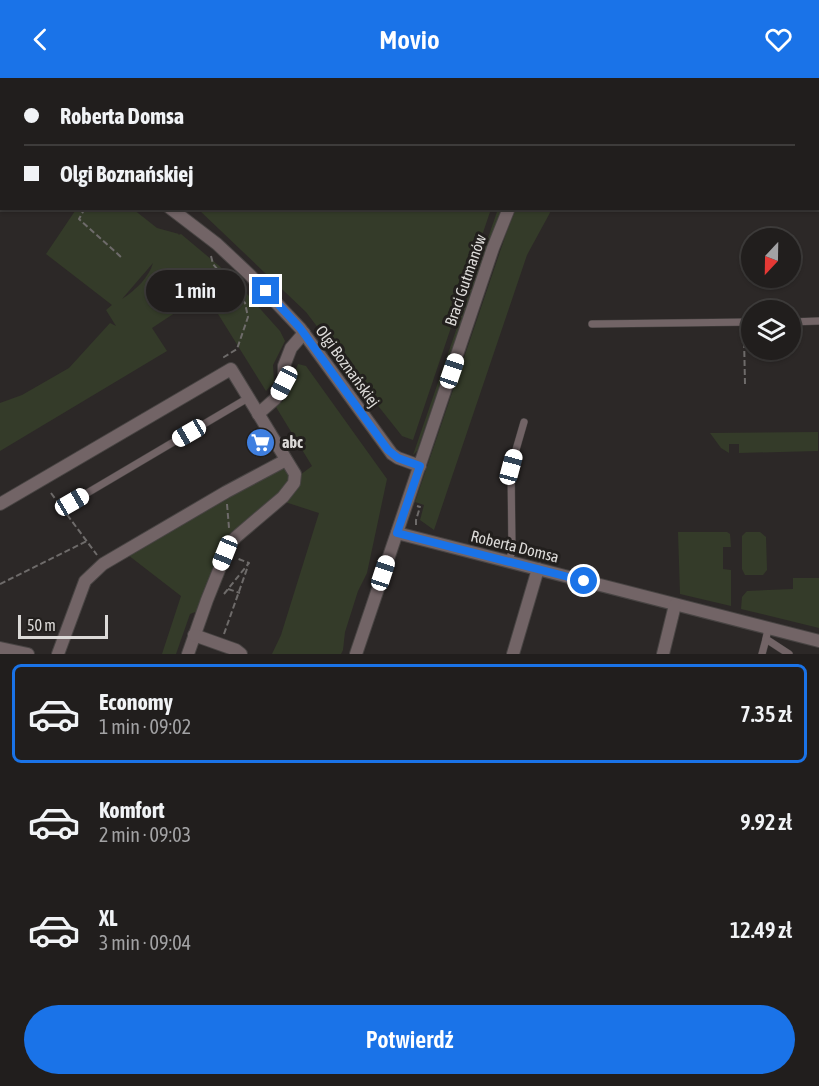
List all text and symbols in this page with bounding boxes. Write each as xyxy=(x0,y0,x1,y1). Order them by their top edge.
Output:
icon: back xyxy=(24,23,57,56)
icon: heart xyxy=(762,23,795,56)
text: Movio xyxy=(379,24,440,55)
text: Roberta Domsa xyxy=(60,103,184,129)
text: Olgi Boznańskiej xyxy=(60,161,193,187)
north arrow xyxy=(741,228,801,288)
map controls xyxy=(741,228,801,360)
street label: Braci Gutmanów xyxy=(441,231,489,328)
callout: 1 min xyxy=(146,270,245,312)
route end xyxy=(252,277,279,304)
text: 1 min xyxy=(175,279,216,302)
button: layers xyxy=(741,300,801,360)
street label: Olgi Boznańskiej xyxy=(312,322,384,411)
car xyxy=(438,351,466,391)
car xyxy=(268,363,300,403)
car xyxy=(169,416,209,450)
supermarket icon: abc xyxy=(245,426,277,458)
place label: abc xyxy=(282,433,303,451)
car xyxy=(498,447,524,487)
car xyxy=(52,485,92,519)
street label: Roberta Domsa xyxy=(469,526,561,566)
car xyxy=(210,533,240,573)
car xyxy=(369,553,397,593)
route start xyxy=(570,567,597,594)
scale bar xyxy=(18,612,108,640)
text: 50 m xyxy=(27,616,56,634)
icon: car xyxy=(27,687,81,741)
text: Economy xyxy=(99,689,173,715)
text: 7.35 zł xyxy=(740,701,792,727)
text: 1 min · 09:02 xyxy=(99,715,191,738)
icon: car xyxy=(27,795,81,849)
text: Komfort xyxy=(99,797,165,823)
text: 9.92 zł xyxy=(740,809,792,835)
text: 2 min · 09:03 xyxy=(99,823,191,846)
icon: car xyxy=(27,903,81,957)
text: XL xyxy=(99,905,117,931)
text: 12.49 zł xyxy=(730,917,792,943)
text: 3 min · 09:04 xyxy=(99,931,191,954)
button: Potwierdź xyxy=(24,1005,795,1074)

